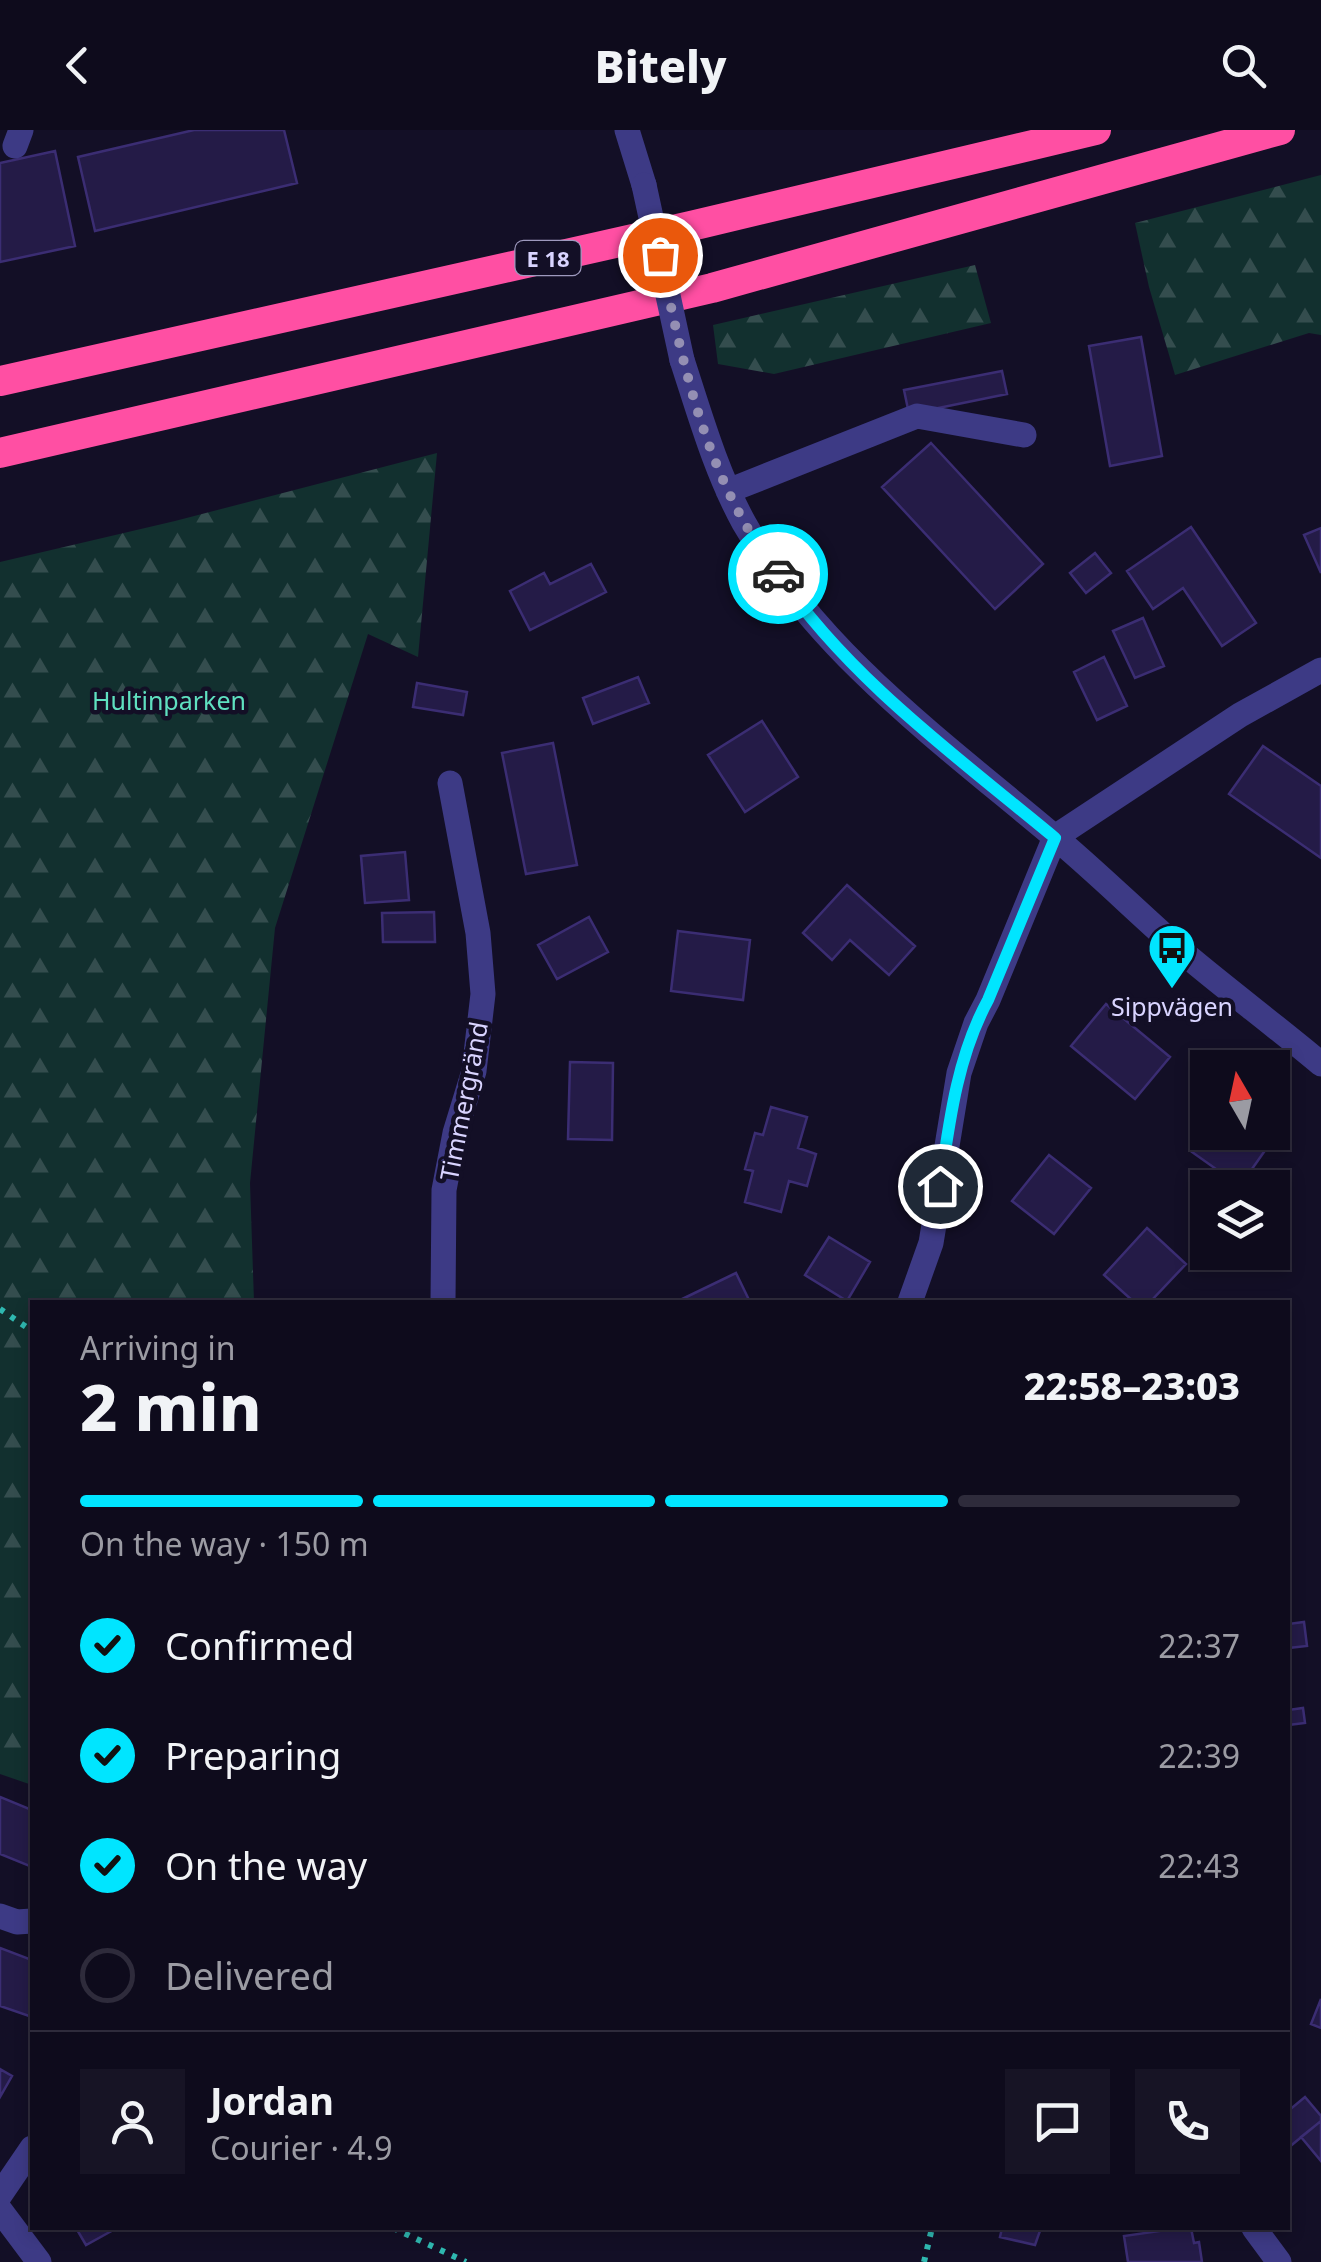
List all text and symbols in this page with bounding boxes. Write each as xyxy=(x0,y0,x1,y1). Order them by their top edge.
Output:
text: Bitely xyxy=(595,35,726,96)
icon: back xyxy=(50,38,105,93)
icon: search xyxy=(1216,38,1271,93)
pin xyxy=(618,213,703,298)
icon: bag xyxy=(633,228,688,283)
road number: E 18 xyxy=(516,241,580,275)
courier xyxy=(728,524,828,624)
icon: car xyxy=(751,547,806,602)
park label: Hultinparken xyxy=(92,683,246,717)
bus stop icon: Sippvägen xyxy=(1146,922,1198,990)
place label: Sippvägen xyxy=(1111,989,1233,1023)
street label: Timmergränd xyxy=(431,1019,495,1183)
north arrow xyxy=(1190,1050,1290,1150)
map controls xyxy=(1190,1050,1290,1270)
pin xyxy=(898,1144,983,1229)
icon: home xyxy=(913,1159,968,1214)
button: layers xyxy=(1190,1170,1290,1270)
text: Arriving in xyxy=(80,1326,235,1369)
text: 22:58–23:03 xyxy=(1024,1359,1240,1411)
text: 2 min xyxy=(80,1362,262,1450)
text: On the way · 150 m xyxy=(80,1522,369,1565)
icon: check xyxy=(80,1618,135,1673)
text: Confirmed xyxy=(165,1619,354,1671)
text: 22:37 xyxy=(1158,1624,1240,1667)
icon: check xyxy=(80,1728,135,1783)
text: Preparing xyxy=(165,1729,341,1781)
text: 22:39 xyxy=(1158,1734,1240,1777)
icon: check xyxy=(80,1838,135,1893)
text: On the way xyxy=(165,1839,367,1891)
text: 22:43 xyxy=(1158,1844,1240,1887)
text: Delivered xyxy=(165,1949,334,2001)
button: person xyxy=(80,2069,185,2174)
button: chat xyxy=(1005,2069,1110,2174)
button: phone xyxy=(1135,2069,1240,2174)
text: Jordan xyxy=(210,2074,334,2126)
text: Courier · 4.9 xyxy=(210,2126,393,2169)

